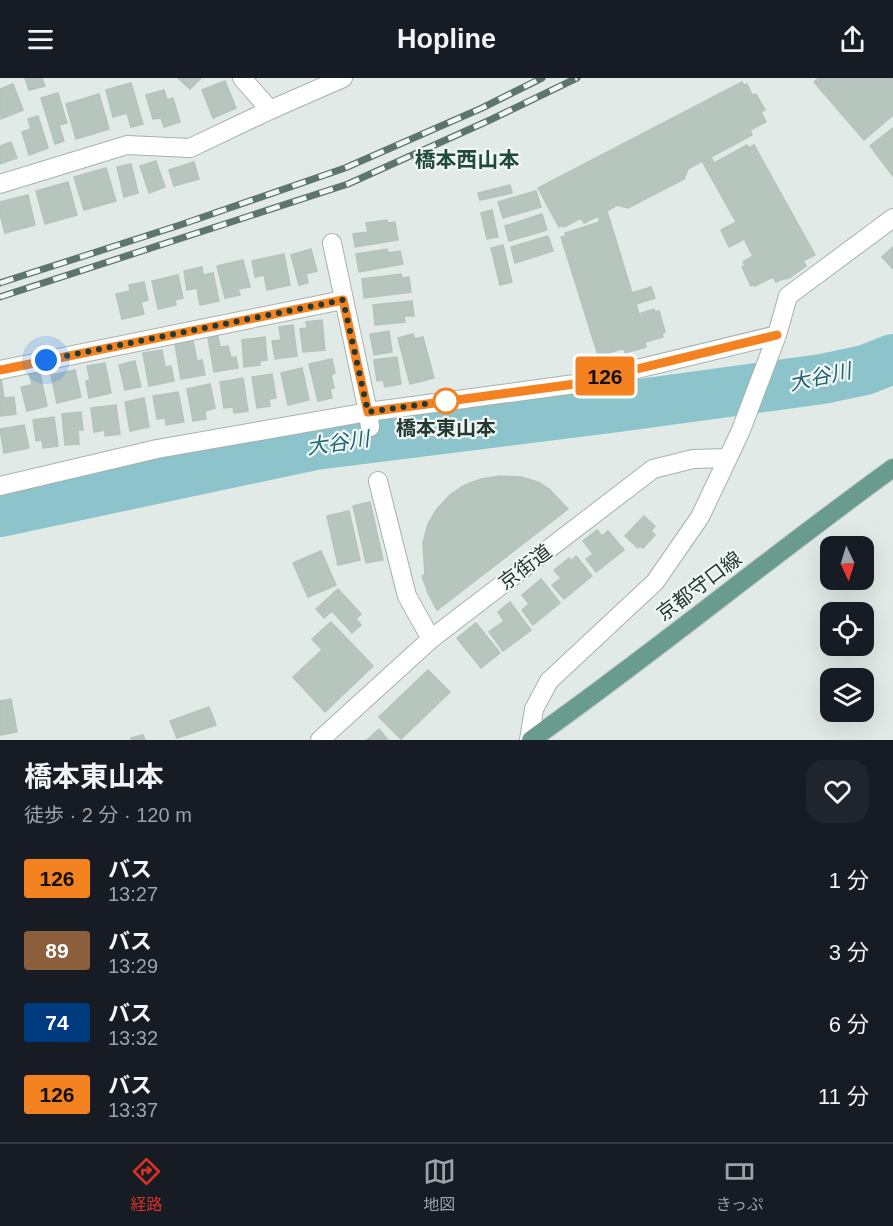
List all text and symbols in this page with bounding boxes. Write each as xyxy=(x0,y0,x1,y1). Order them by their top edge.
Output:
icon: menu xyxy=(24,23,57,56)
icon: share xyxy=(836,23,869,56)
text: Hopline xyxy=(397,24,496,54)
district label: 橋本西山本 xyxy=(415,148,520,171)
your location xyxy=(31,345,61,375)
line badge: 126 xyxy=(570,356,640,396)
water label: 大谷川 xyxy=(787,358,855,394)
text: 126 xyxy=(587,365,623,388)
marker: 橋本東山本 xyxy=(433,388,459,414)
place label: 橋本東山本 xyxy=(396,417,496,439)
water label: 大谷川 xyxy=(305,426,373,458)
north arrow xyxy=(820,536,874,590)
map controls xyxy=(820,536,874,722)
street label: 京街道 xyxy=(494,540,556,594)
street label: 京都守口線 xyxy=(652,547,746,625)
button: locate xyxy=(820,602,874,656)
button: layers xyxy=(820,668,874,722)
button: heart xyxy=(806,760,869,823)
text: 橋本東山本 xyxy=(24,761,164,792)
text: 徒歩 · 2 分 · 120 m xyxy=(24,804,192,826)
text: バス xyxy=(108,857,152,882)
text: 126 xyxy=(39,867,75,890)
text: 1 分 xyxy=(829,868,869,893)
text: 13:27 xyxy=(108,883,158,905)
text: バス xyxy=(108,929,152,954)
text: 89 xyxy=(45,939,69,962)
text: 3 分 xyxy=(829,940,869,965)
text: 13:29 xyxy=(108,955,158,977)
text: バス xyxy=(108,1001,152,1026)
text: 74 xyxy=(45,1011,69,1034)
text: 6 分 xyxy=(829,1012,869,1037)
text: 13:32 xyxy=(108,1027,158,1049)
text: バス xyxy=(108,1073,152,1098)
text: 126 xyxy=(39,1083,75,1106)
text: 11 分 xyxy=(818,1084,869,1109)
text: 13:37 xyxy=(108,1099,158,1121)
tab: 経路 xyxy=(130,1155,163,1215)
tab: 地図 xyxy=(423,1155,456,1215)
tab: きっぷ xyxy=(716,1155,763,1215)

